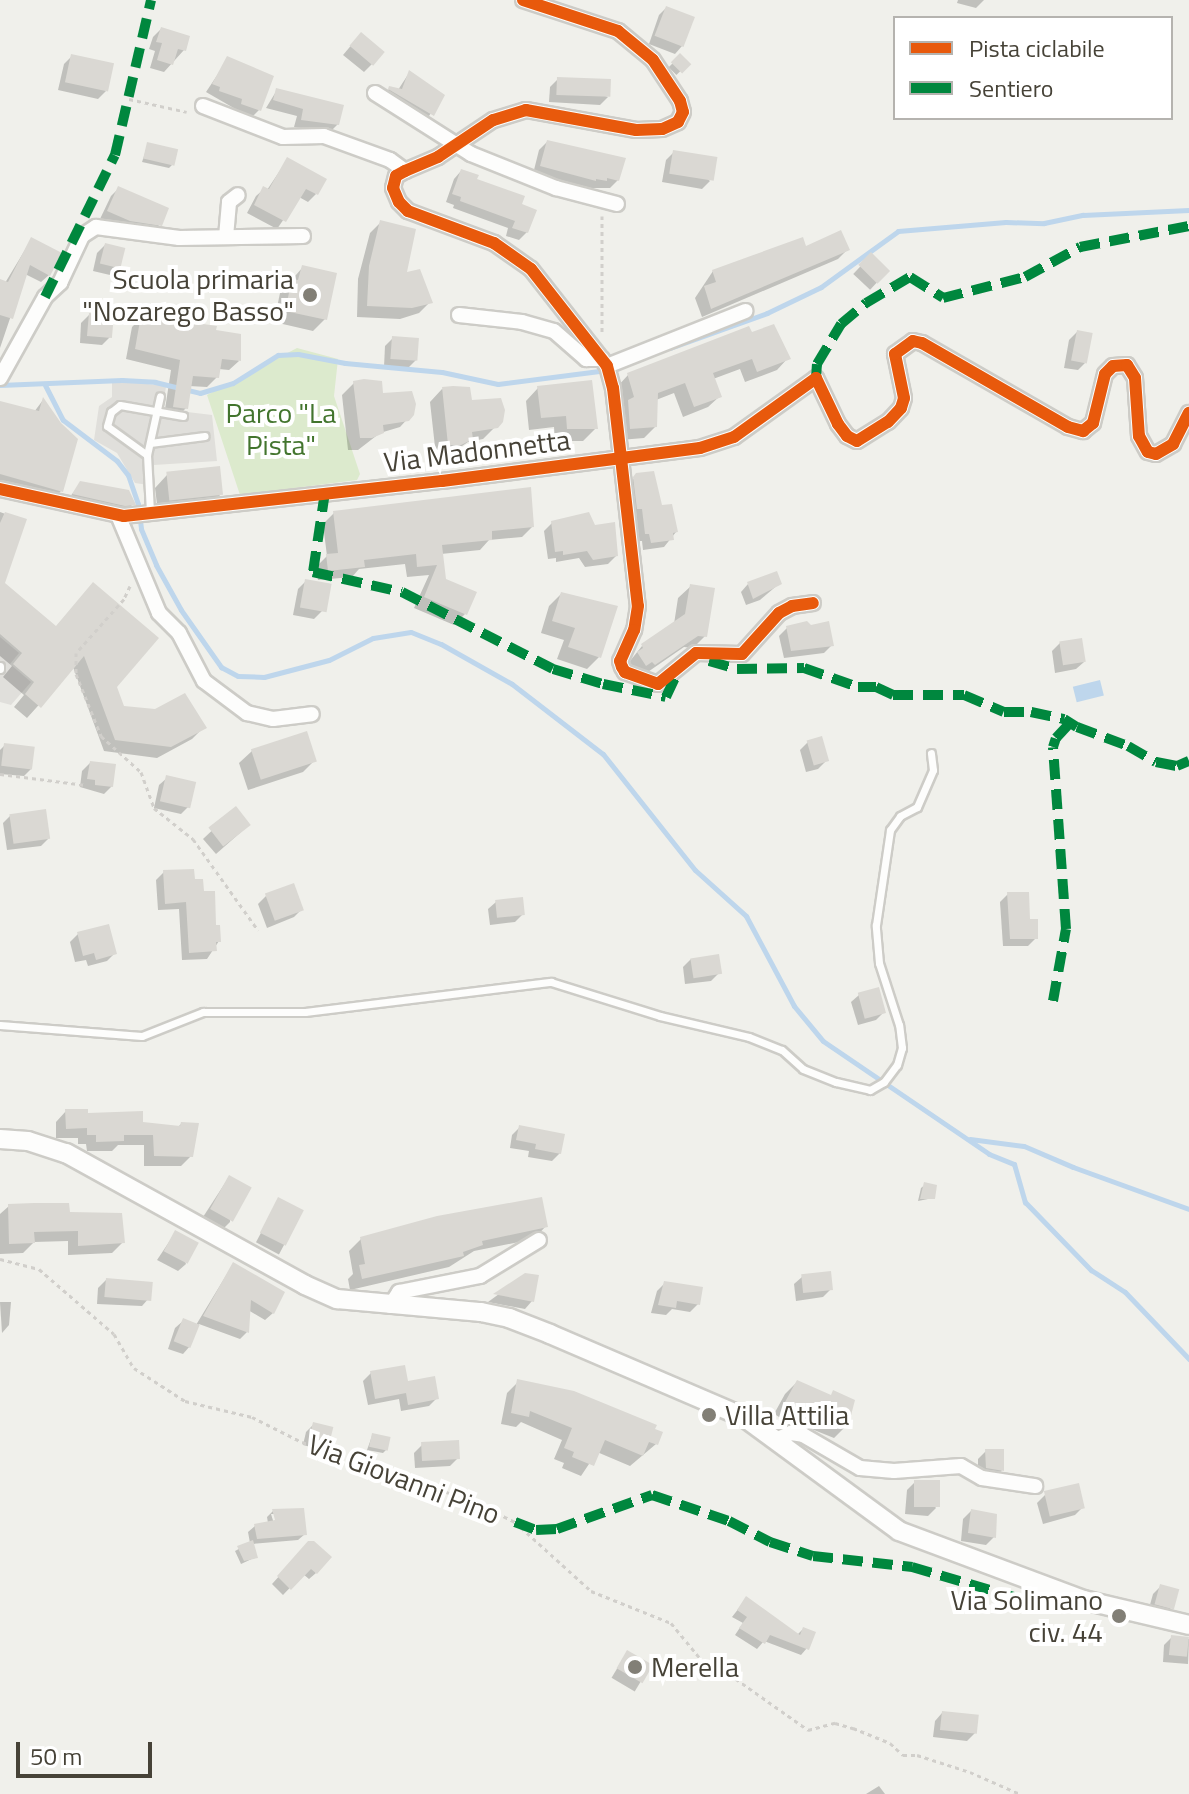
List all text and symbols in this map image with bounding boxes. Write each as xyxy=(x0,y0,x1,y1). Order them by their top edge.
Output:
legend xyxy=(893,16,1173,120)
text: Pista ciclabile xyxy=(969,30,1105,66)
text: Sentiero xyxy=(969,70,1053,106)
place label: Scuola primaria "Nozarego Basso" xyxy=(82,262,294,328)
marker: Scuola primaria "Nozarego Basso" xyxy=(301,286,319,304)
park label: Parco "La Pista" xyxy=(226,396,336,462)
street label: Via Madonnetta xyxy=(382,423,572,479)
place label: Villa Attilia xyxy=(725,1398,849,1432)
marker: Villa Attilia xyxy=(700,1406,718,1424)
street label: Via Giovanni Pino xyxy=(303,1427,505,1531)
place label: Via Solimano civ. 44 xyxy=(951,1583,1103,1649)
marker: Via Solimano civ. 44 xyxy=(1110,1607,1128,1625)
place label: Merella xyxy=(651,1650,739,1684)
marker: Merella xyxy=(626,1658,644,1676)
scale bar xyxy=(20,1726,156,1776)
text: 50 m xyxy=(30,1738,82,1774)

